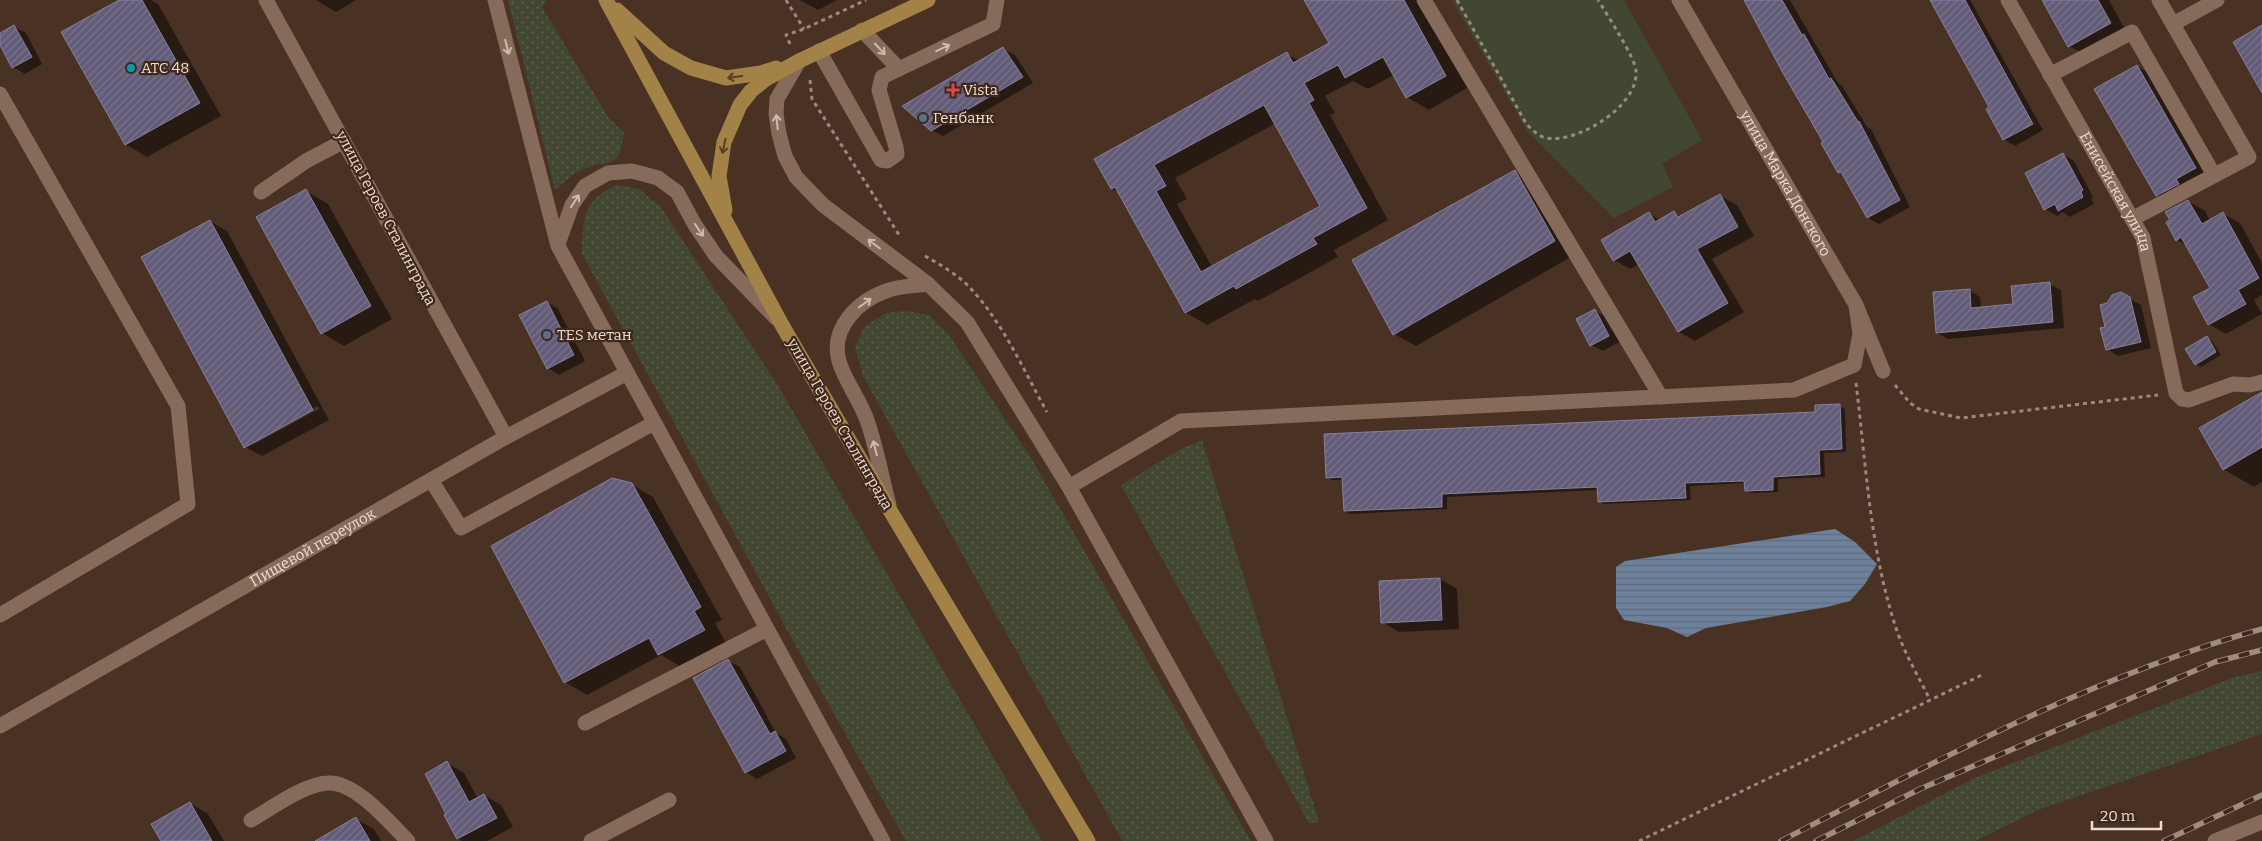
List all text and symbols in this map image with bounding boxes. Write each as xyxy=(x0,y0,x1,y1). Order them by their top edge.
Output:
one-way arrow xyxy=(503,39,513,55)
one-way arrow xyxy=(874,43,886,56)
one-way arrow xyxy=(935,43,950,52)
place label: АТС 48 xyxy=(141,59,189,77)
marker: АТС 48 xyxy=(125,62,137,74)
one-way arrow xyxy=(727,72,743,82)
place label: Vista xyxy=(963,81,998,99)
marker: Vista xyxy=(947,84,959,96)
street label: улица Марка Донского xyxy=(1736,106,1835,260)
place label: Генбанк xyxy=(933,109,994,127)
marker: Генбанк xyxy=(917,112,929,124)
one-way arrow xyxy=(772,114,782,130)
street label: улица Героев Сталинграда xyxy=(332,127,440,308)
street label: Енисейская улица xyxy=(2076,129,2155,253)
one-way arrow xyxy=(719,138,728,154)
one-way arrow xyxy=(571,194,581,208)
one-way arrow xyxy=(693,223,704,237)
one-way arrow xyxy=(867,239,881,249)
one-way arrow xyxy=(858,298,872,308)
place label: TES метан xyxy=(557,326,632,344)
marker: TES метан xyxy=(541,329,553,341)
street label: улица Героев Сталинграда xyxy=(783,334,897,513)
one-way arrow xyxy=(869,440,879,456)
street label: Пищевой переулок xyxy=(247,504,379,590)
scale bar xyxy=(2092,798,2161,830)
text: 20 m xyxy=(2100,807,2136,825)

